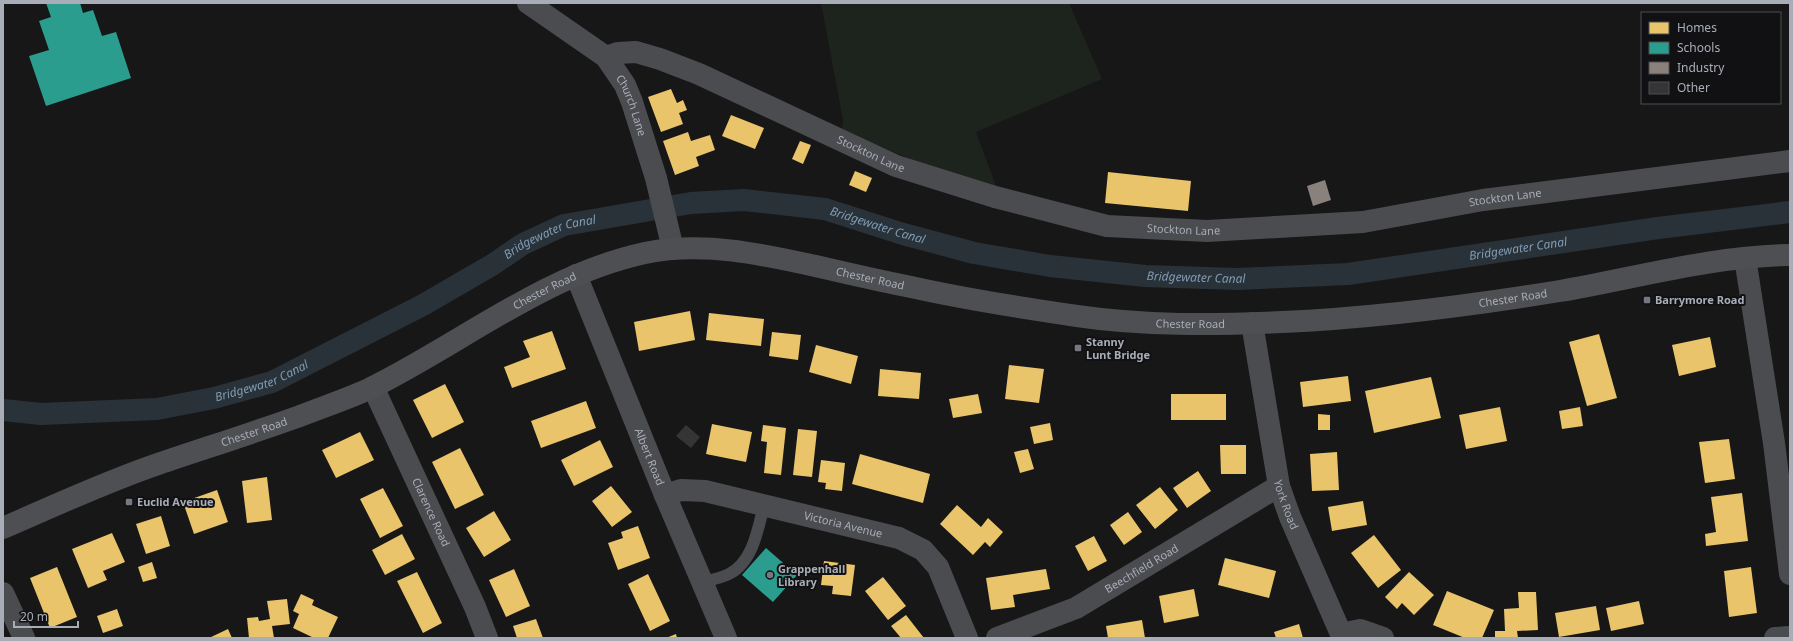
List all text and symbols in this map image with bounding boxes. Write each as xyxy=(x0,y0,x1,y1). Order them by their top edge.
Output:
legend xyxy=(1641,12,1781,104)
text: Homes xyxy=(1677,19,1717,36)
text: Schools xyxy=(1677,39,1720,56)
text: Industry xyxy=(1677,59,1725,76)
street label: Church Lane xyxy=(613,71,650,138)
text: Other xyxy=(1677,79,1710,96)
street label: Stockton Lane xyxy=(835,131,907,175)
street label: Stockton Lane xyxy=(1468,185,1542,209)
water label: Bridgewater Canal xyxy=(828,202,928,248)
water label: Bridgewater Canal xyxy=(500,211,598,263)
street label: Stockton Lane xyxy=(1147,220,1221,238)
water label: Bridgewater Canal xyxy=(1468,232,1569,264)
street label: Chester Road xyxy=(835,263,906,292)
water label: Bridgewater Canal xyxy=(1146,267,1247,287)
street label: Chester Road xyxy=(510,268,578,313)
street label: Chester Road xyxy=(1478,285,1548,310)
place label: Barrymore Road xyxy=(1655,292,1744,307)
marker: Barrymore Road xyxy=(1642,295,1652,305)
street label: Chester Road xyxy=(1155,315,1225,331)
place label: Stanny Lunt Bridge xyxy=(1086,334,1151,362)
marker: Stanny Lunt Bridge xyxy=(1073,343,1083,353)
water label: Bridgewater Canal xyxy=(213,355,312,405)
street label: Chester Road xyxy=(219,413,289,450)
street label: Albert Road xyxy=(632,426,668,487)
street label: Clarence Road xyxy=(409,475,454,549)
street label: York Road xyxy=(1271,479,1302,532)
place label: Euclid Avenue xyxy=(137,494,214,509)
marker: Euclid Avenue xyxy=(124,497,134,507)
street label: Victoria Avenue xyxy=(802,507,884,541)
street label: Beechfield Road xyxy=(1102,540,1181,596)
place label: Grappenhall Library xyxy=(778,561,845,589)
marker: Grappenhall Library xyxy=(765,570,775,580)
scale bar xyxy=(14,603,78,629)
text: 20 m xyxy=(20,608,48,625)

